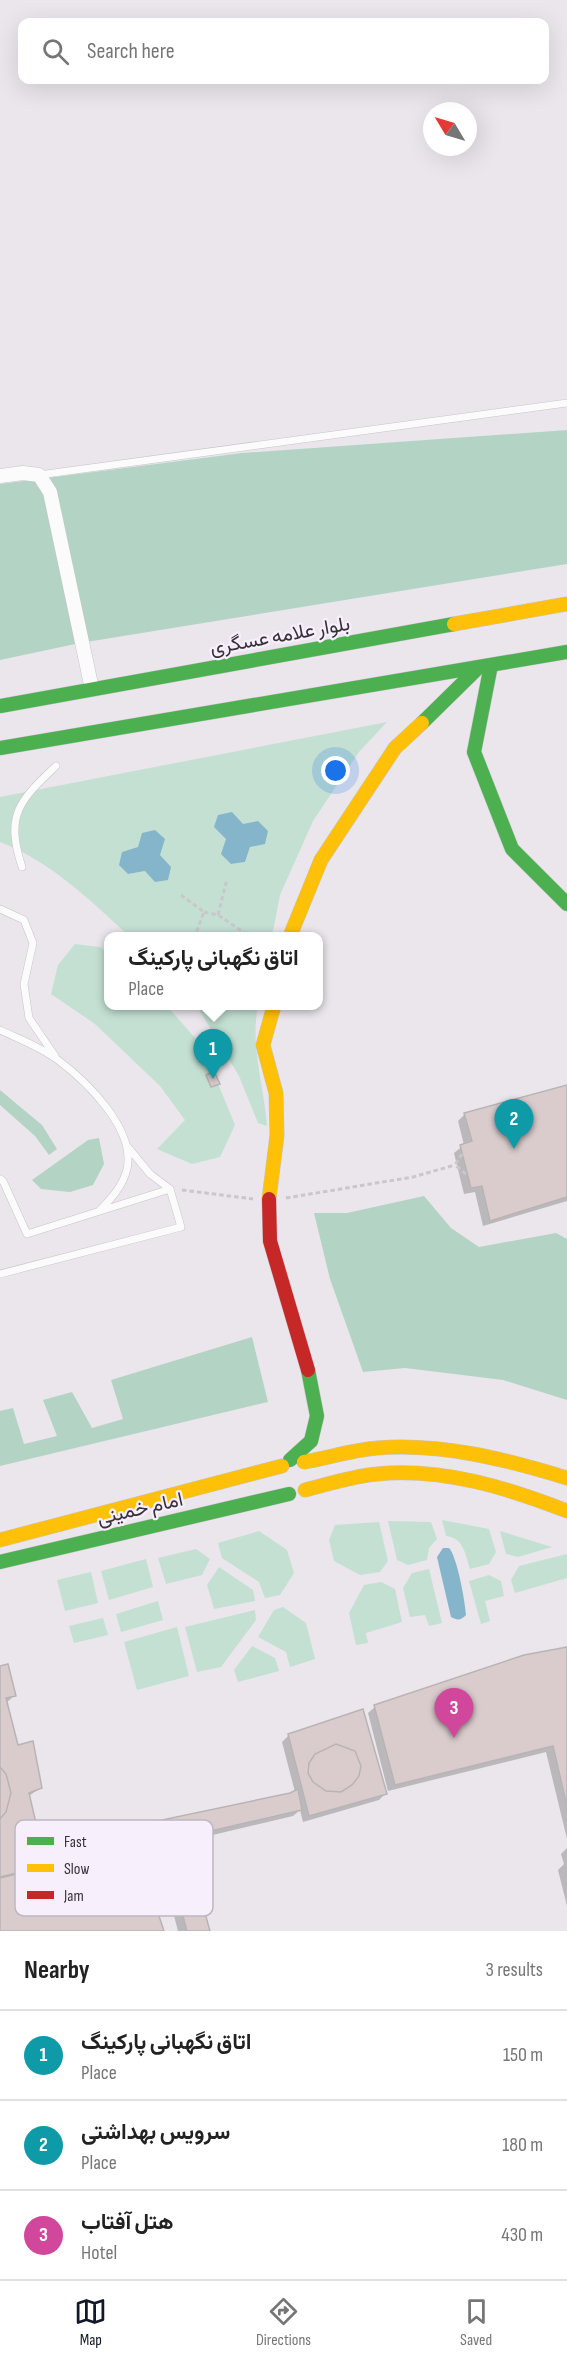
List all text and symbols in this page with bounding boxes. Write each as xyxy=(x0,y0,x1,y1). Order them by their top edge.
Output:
search box xyxy=(18,18,549,84)
icon: search xyxy=(39,35,72,68)
text: Search here xyxy=(87,38,174,65)
north arrow xyxy=(423,102,477,156)
street label: بلوار علامه عسگری xyxy=(208,612,352,660)
your location xyxy=(321,756,350,785)
popup xyxy=(104,932,323,1010)
text: اتاق نگهبانی پارکینگ xyxy=(128,945,299,972)
text: Place xyxy=(128,977,164,1001)
pin: 1 xyxy=(194,1030,232,1079)
pin: 2 xyxy=(494,1100,534,1149)
street label: امام خمینی xyxy=(95,1487,185,1531)
pin: 3 xyxy=(434,1688,474,1738)
legend xyxy=(15,1820,213,1916)
text: Fast xyxy=(64,1833,87,1852)
text: Slow xyxy=(64,1860,89,1879)
text: Jam xyxy=(63,1887,84,1906)
text: Nearby xyxy=(24,1955,90,1986)
text: 3 results xyxy=(486,1958,543,1982)
text: اتاق نگهبانی پارکینگ xyxy=(81,2029,251,2056)
text: 1 xyxy=(40,2043,47,2067)
text: 150 m xyxy=(503,2043,543,2067)
text: Place xyxy=(81,2061,117,2085)
text: سرویس بهداشتی xyxy=(81,2119,230,2146)
text: 2 xyxy=(39,2133,48,2157)
text: 180 m xyxy=(502,2133,543,2157)
text: Place xyxy=(81,2151,117,2175)
text: هتل آفتاب xyxy=(81,2209,173,2236)
text: 3 xyxy=(39,2223,48,2247)
text: 430 m xyxy=(501,2223,543,2247)
text: Hotel xyxy=(81,2241,117,2265)
tab: Map xyxy=(74,2295,107,2350)
tab: Directions xyxy=(256,2295,311,2350)
tab: Saved xyxy=(460,2295,493,2350)

